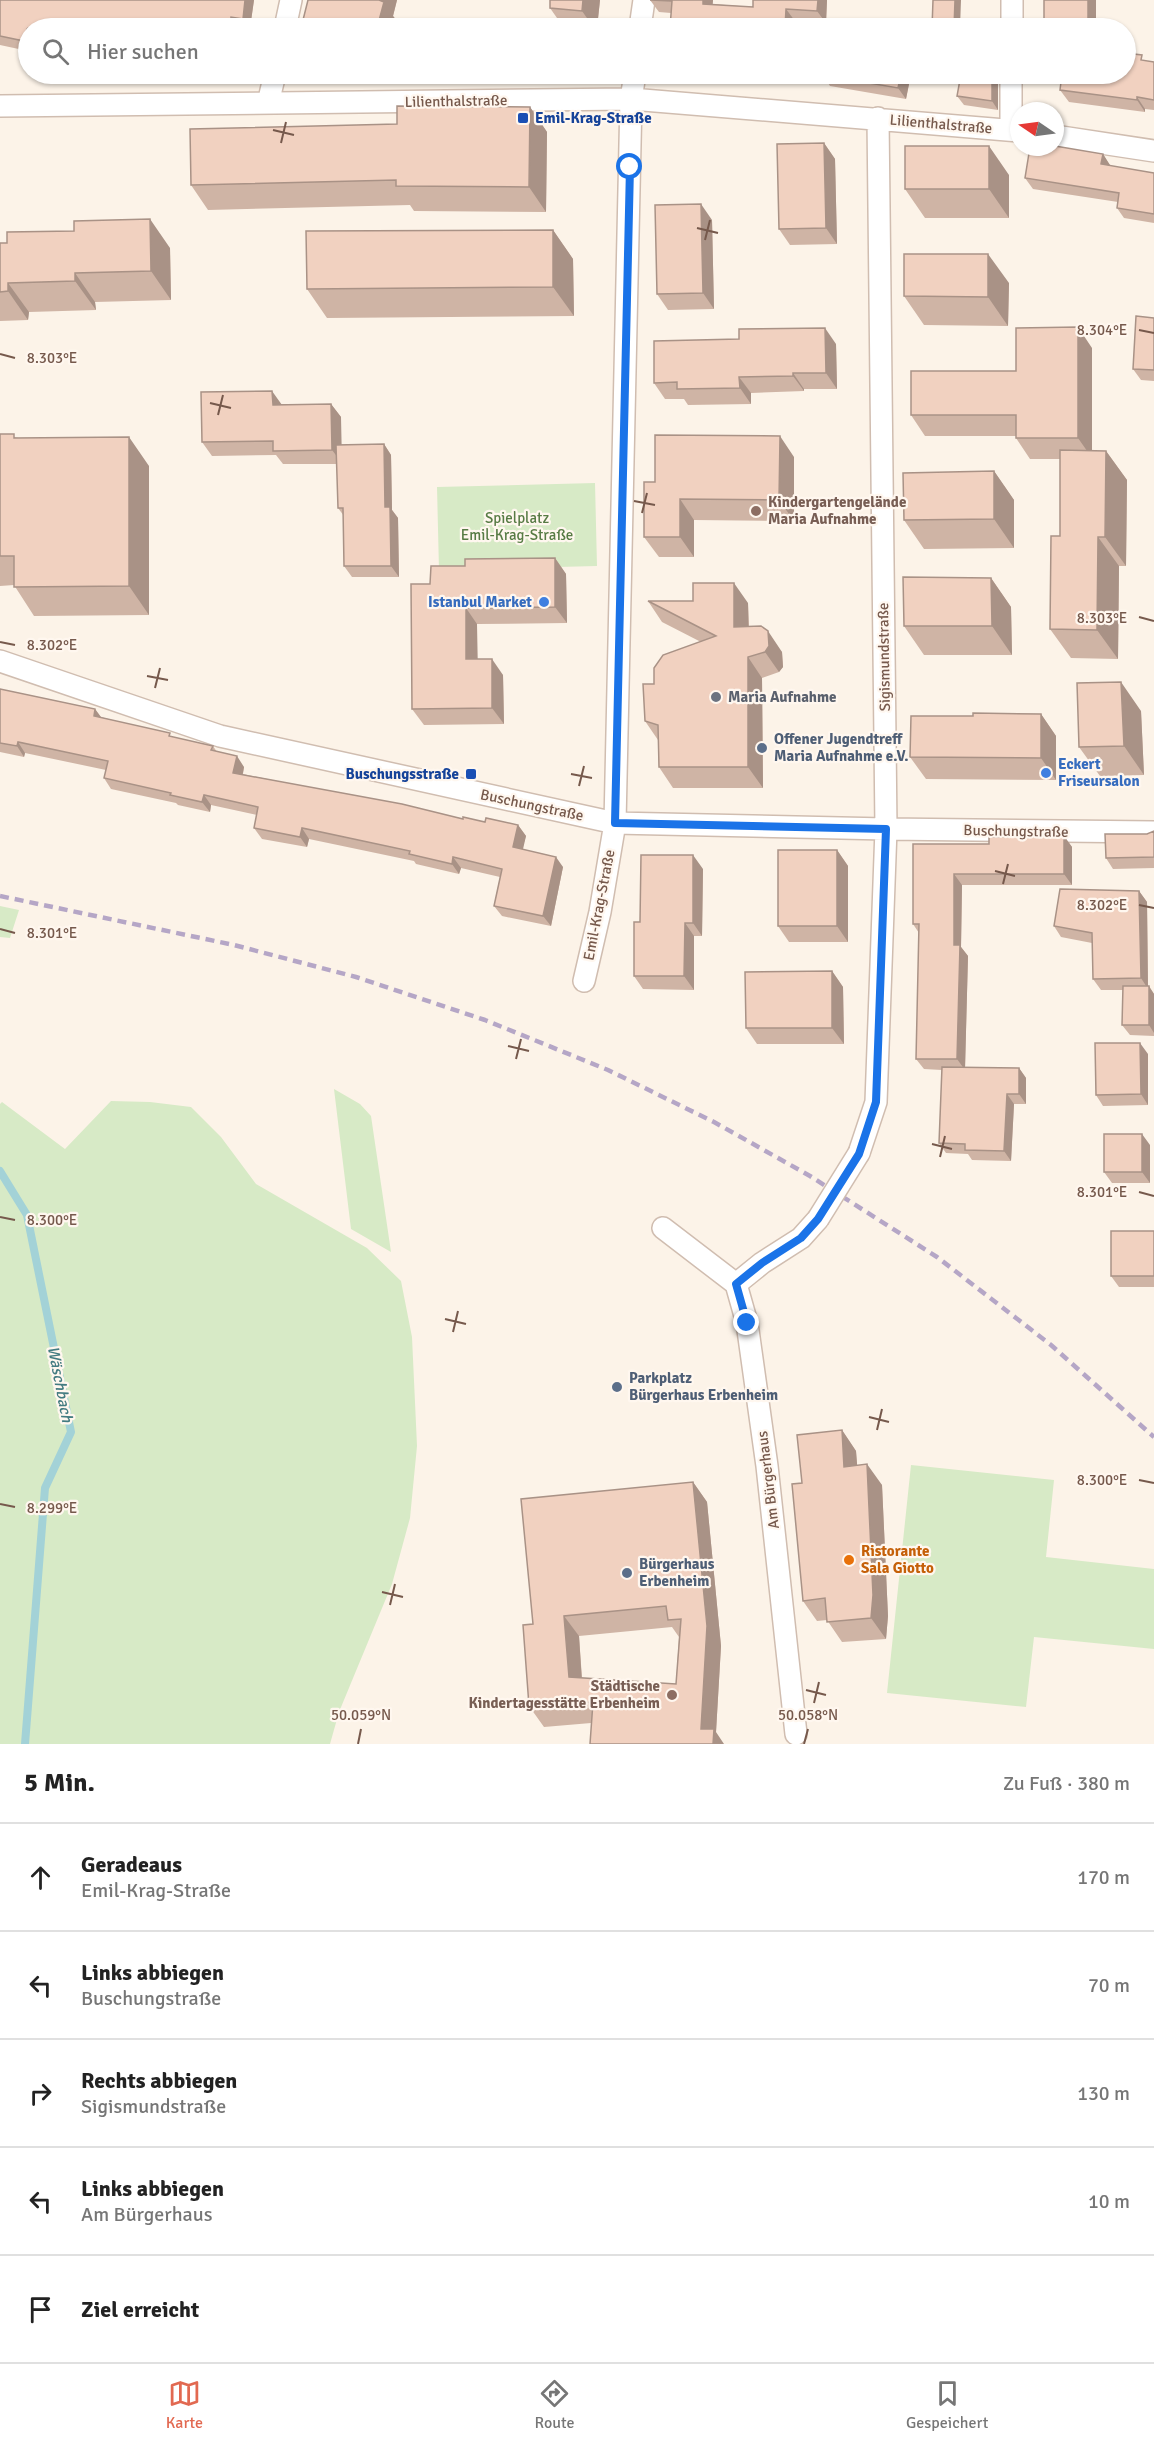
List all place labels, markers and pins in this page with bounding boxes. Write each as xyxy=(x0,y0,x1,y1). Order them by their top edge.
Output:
place label: Emil-Krag-Straße xyxy=(535,109,652,127)
marker: Emil-Krag-Straße xyxy=(516,111,530,125)
place label: Kindergartengelände Maria Aufnahme xyxy=(768,493,906,528)
marker: Kindergartengelände Maria Aufnahme xyxy=(749,504,763,518)
place label: Istanbul Market xyxy=(428,593,532,611)
marker: Istanbul Market xyxy=(537,595,551,609)
place label: Maria Aufnahme xyxy=(728,688,837,706)
marker: Maria Aufnahme xyxy=(709,690,723,704)
place label: Offener Jugendtreff Maria Aufnahme e.V. xyxy=(774,730,909,765)
marker: Offener Jugendtreff Maria Aufnahme e.V. xyxy=(755,741,769,755)
place label: Eckert Friseursalon xyxy=(1058,755,1140,790)
place label: Buschungsstraße xyxy=(345,765,459,783)
marker: Eckert Friseursalon xyxy=(1039,766,1053,780)
marker: Buschungsstraße xyxy=(464,767,478,781)
place label: Parkplatz Bürgerhaus Erbenheim xyxy=(629,1369,778,1404)
marker: Parkplatz Bürgerhaus Erbenheim xyxy=(610,1380,624,1394)
place label: Ristorante Sala Giotto xyxy=(861,1542,934,1577)
marker: Ristorante Sala Giotto xyxy=(842,1553,856,1567)
place label: Bürgerhaus Erbenheim xyxy=(639,1555,715,1590)
marker: Bürgerhaus Erbenheim xyxy=(620,1566,634,1580)
place label: Städtische Kindertagesstätte Erbenheim xyxy=(468,1677,660,1712)
marker: Städtische Kindertagesstätte Erbenheim xyxy=(665,1688,679,1702)

